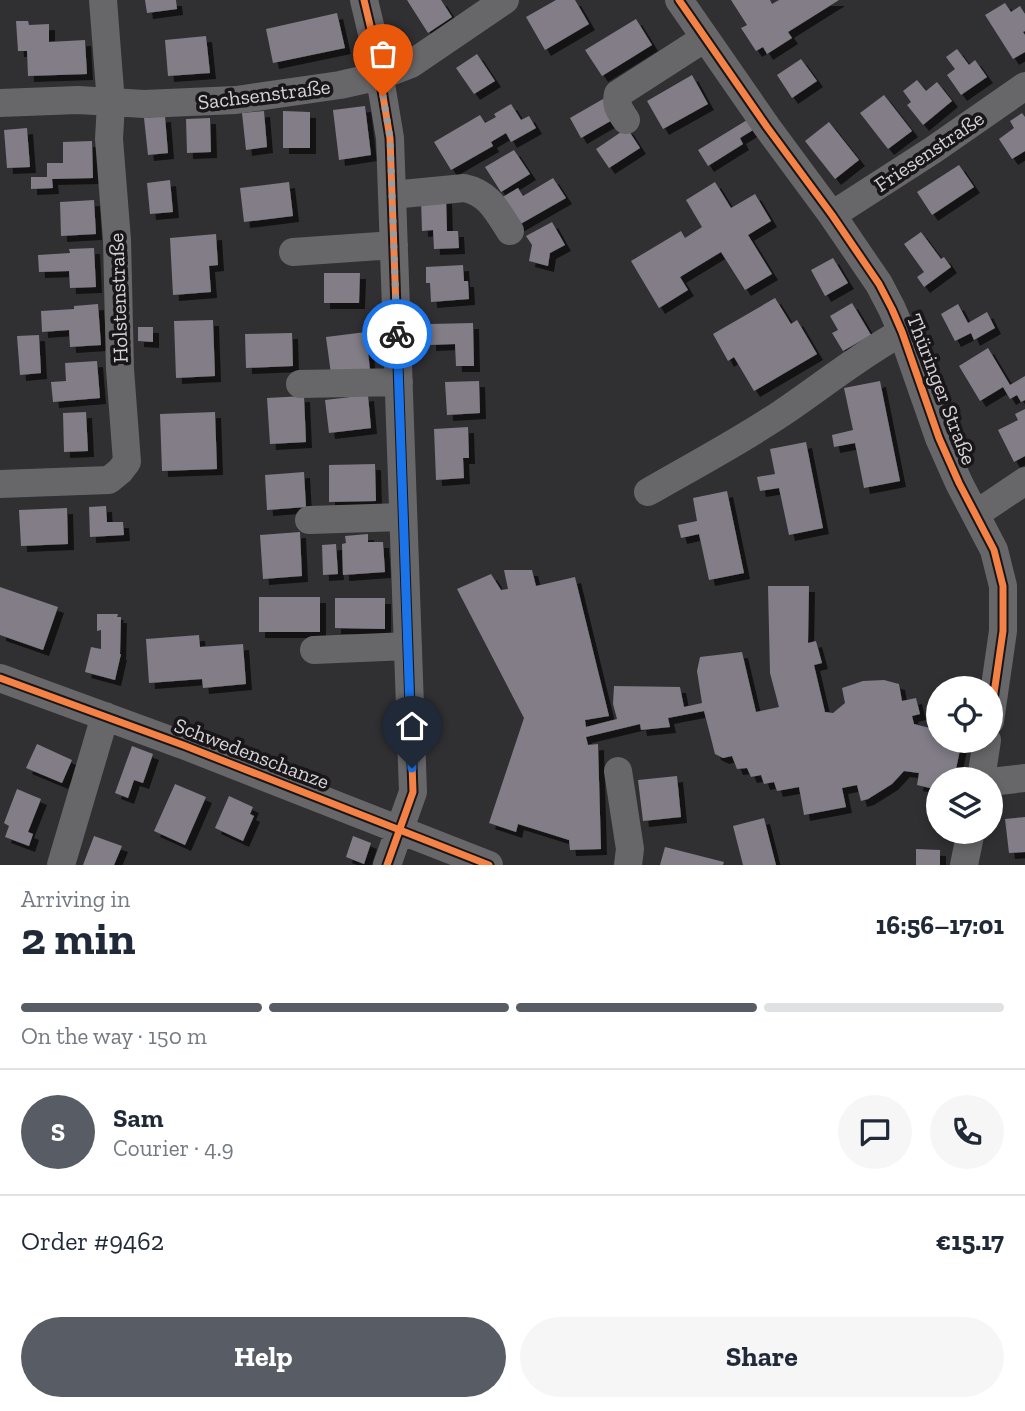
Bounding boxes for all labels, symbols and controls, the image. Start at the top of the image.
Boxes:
pin [353,24,413,96]
icon: bag [364,35,402,73]
street label: Sachsenstraße [196,73,332,115]
street label: Friesenstraße [869,105,989,197]
street label: Holstenstraße [103,232,133,363]
courier [362,299,432,369]
street label: Thüringer Straße [902,310,982,468]
icon: bike [378,315,416,353]
map controls [926,676,1003,844]
button: locate [926,676,1003,753]
pin [382,696,442,768]
icon: home [393,707,431,745]
street label: Schwedenschanze [171,712,333,794]
button: layers [926,767,1003,844]
text: Arriving in [21,885,130,913]
text: 16:56–17:01 [876,909,1004,941]
text: 2 min [21,911,136,966]
text: On the way · 150 m [21,1022,207,1050]
button: chat [838,1095,912,1169]
button: phone [930,1095,1004,1169]
text: Sam [113,1102,163,1134]
text: S [51,1116,65,1148]
text: Courier · 4.9 [113,1134,234,1162]
text: Order #9462 [21,1225,164,1257]
text: €15.17 [936,1225,1004,1257]
button: Help [21,1317,506,1397]
button: Share [520,1317,1004,1397]

